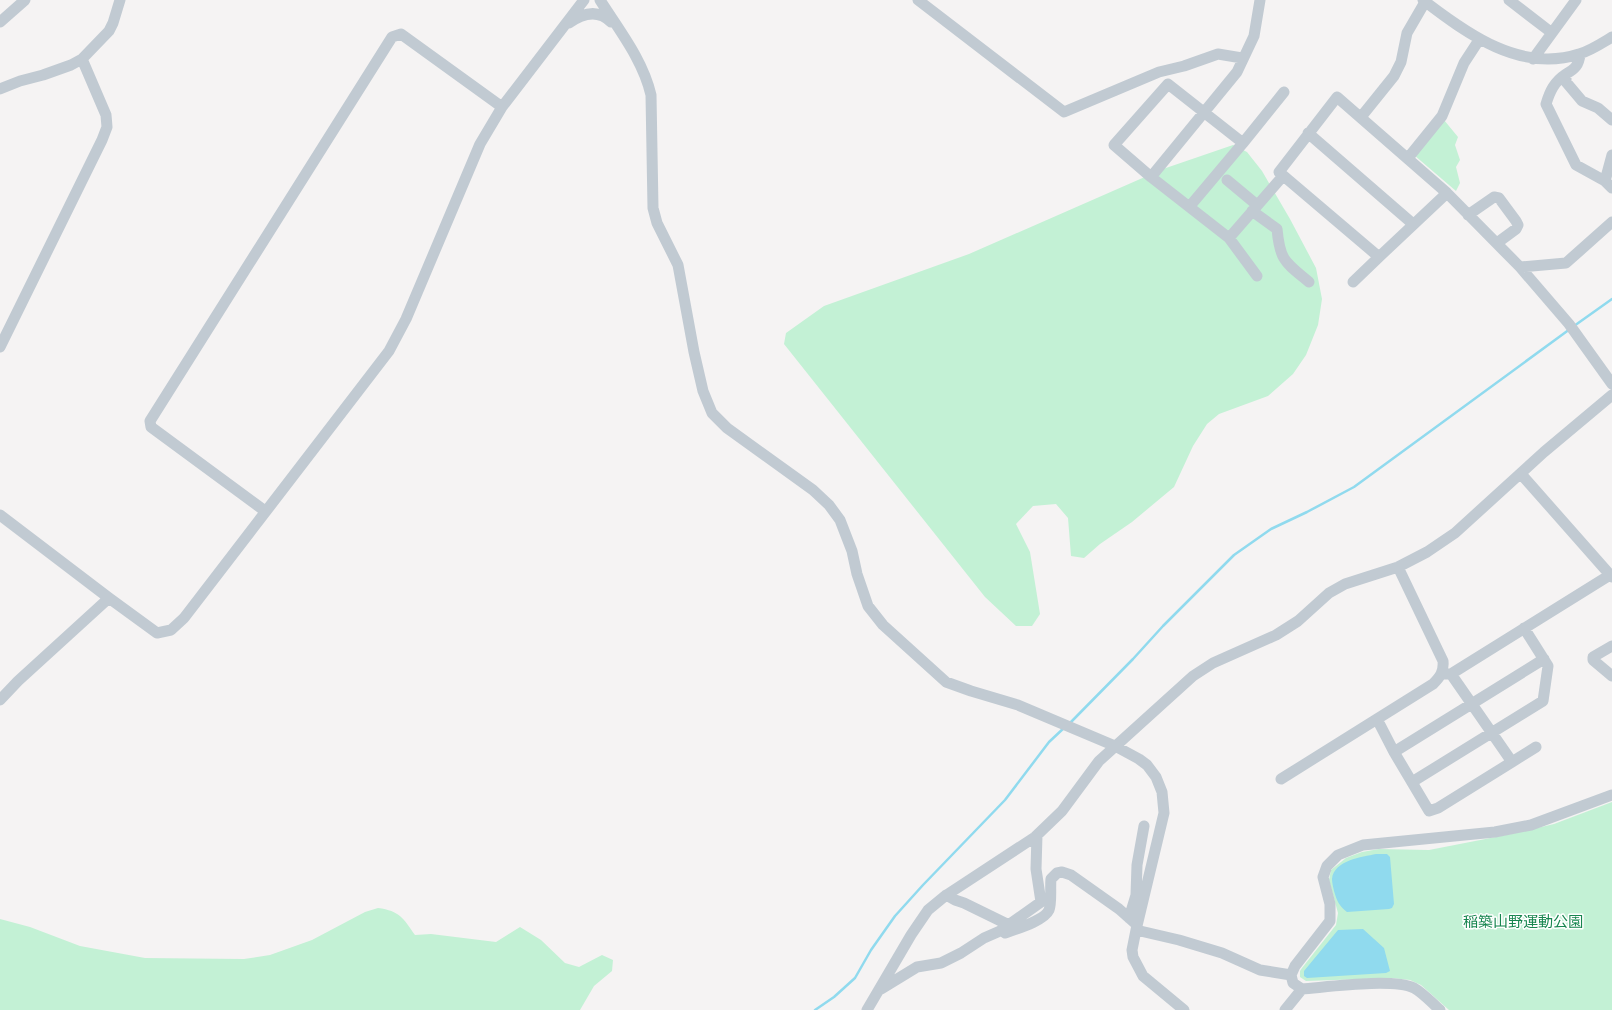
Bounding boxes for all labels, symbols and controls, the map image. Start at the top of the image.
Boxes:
park label: 稲築山野運動公園 [1463,913,1583,931]

